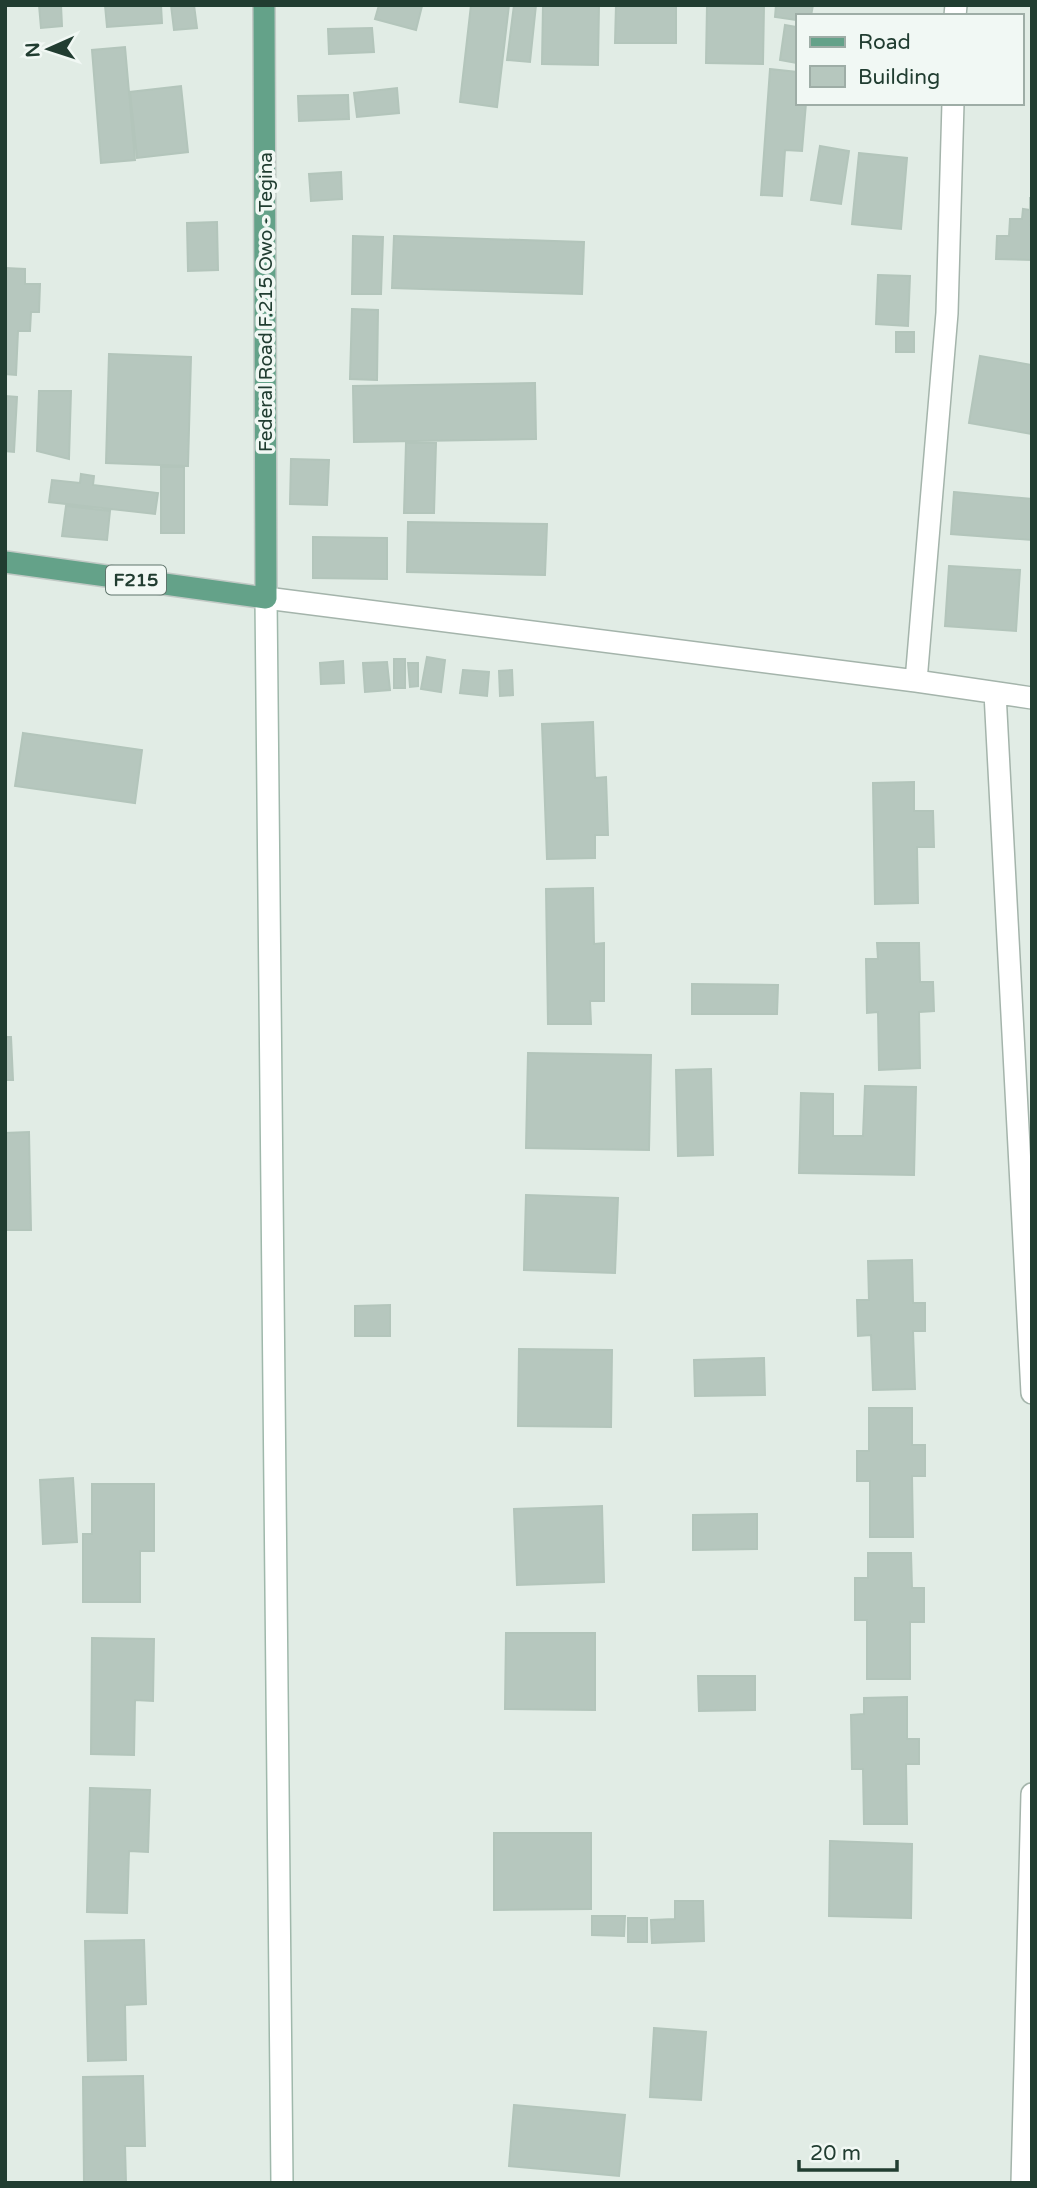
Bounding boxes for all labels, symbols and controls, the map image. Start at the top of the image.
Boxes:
north arrow [14,14,84,84]
legend [796,14,1023,105]
text: Road [858,30,911,55]
text: N [22,42,44,58]
text: Building [858,65,940,90]
street label: Federal Road F.215 Owo - Tegina [255,152,277,452]
road number: F215 [106,566,166,594]
scale bar [799,2128,897,2172]
text: 20 m [810,2141,861,2166]

